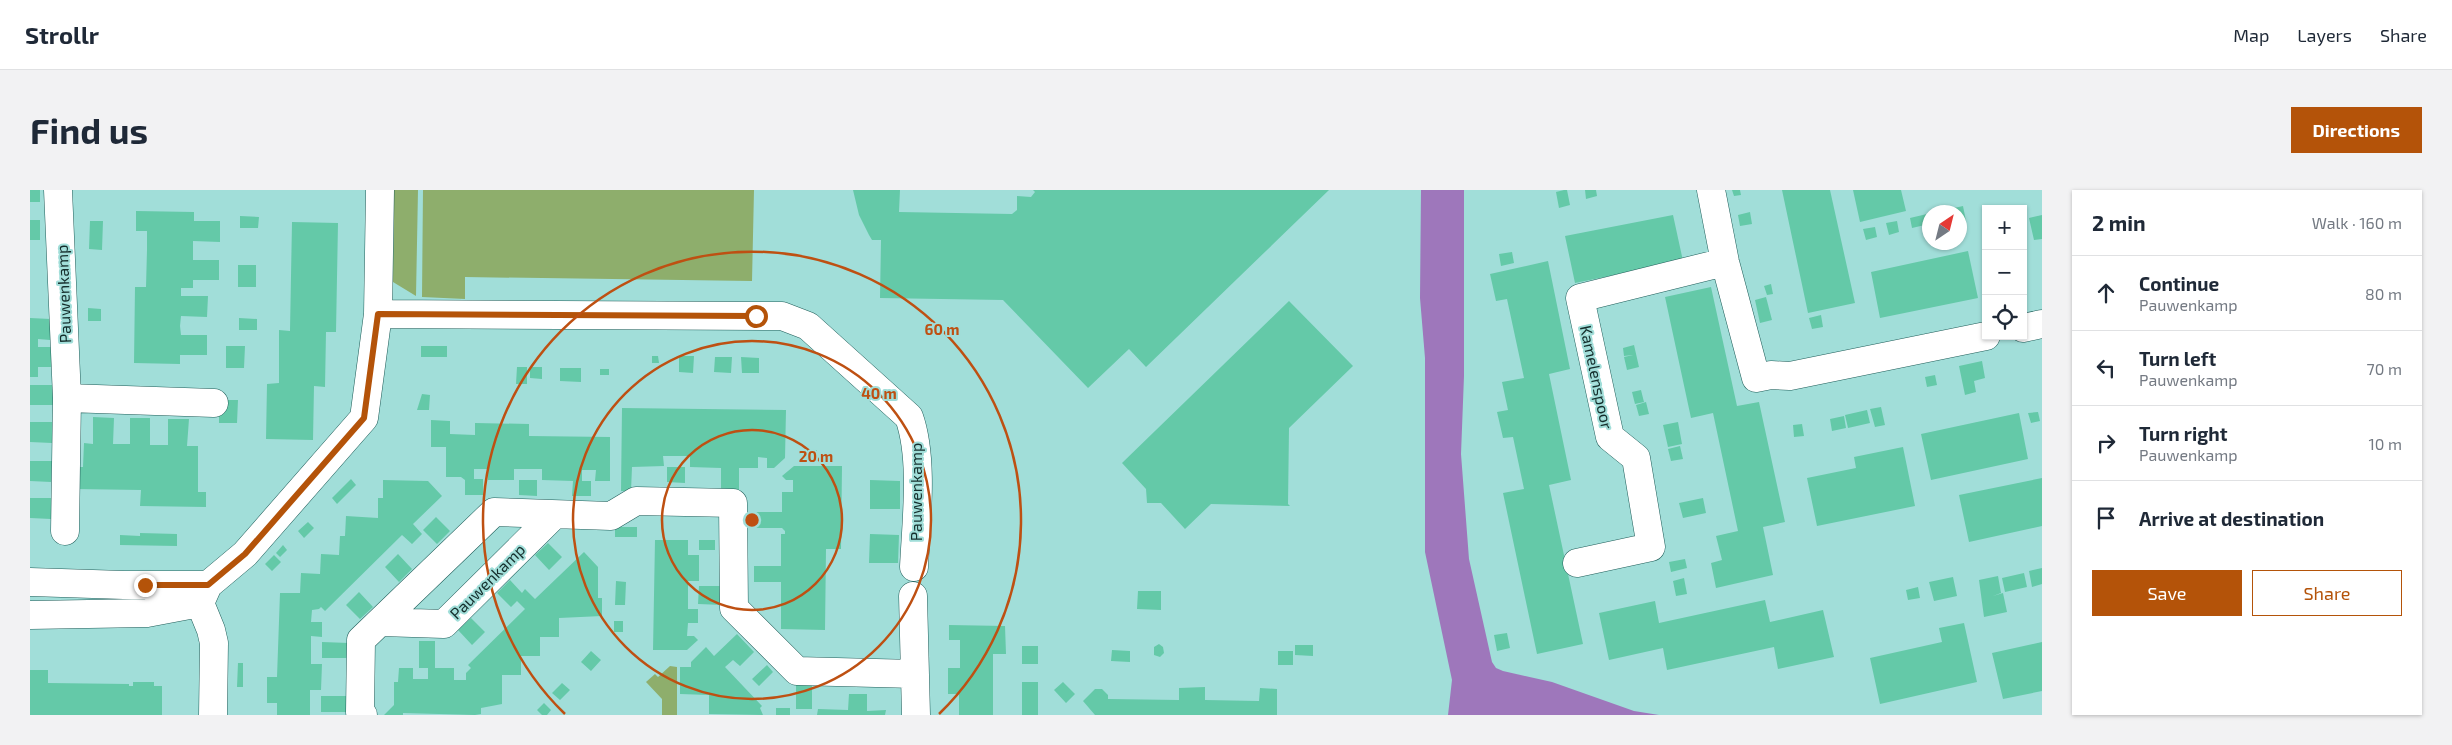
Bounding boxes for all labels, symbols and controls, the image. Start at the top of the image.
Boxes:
text: Strollr [25,20,99,49]
text: Map [2233,24,2269,46]
text: Layers [2297,24,2352,46]
text: Share [2380,24,2427,46]
button: Directions [2291,107,2422,153]
text: Find us [30,109,148,151]
north arrow [1922,205,1967,250]
map controls [1982,205,2027,340]
button: + [1982,205,2027,250]
text: 2 min [2092,210,2146,235]
text: Walk · 160 m [2312,213,2402,232]
street label: Pauwenkamp [52,244,74,344]
button: − [1982,250,2027,295]
text: Continue [2139,272,2219,295]
icon: ahead [2092,279,2120,307]
text: 80 m [2365,284,2402,303]
button: locate [1982,295,2027,340]
text: Pauwenkamp [2139,295,2238,314]
route start [745,305,768,328]
text: 60 m [925,320,959,338]
street label: Kamelenspoor [1577,323,1617,431]
text: Turn left [2139,347,2216,370]
icon: left [2092,354,2120,382]
text: 70 m [2367,359,2402,378]
text: Pauwenkamp [2139,370,2238,389]
text: 40 m [861,384,897,402]
text: Turn right [2139,422,2227,445]
icon: right [2092,429,2120,457]
text: 10 m [2368,434,2402,453]
street label: Pauwenkamp [906,443,925,541]
text: Pauwenkamp [2139,445,2238,464]
text: 20 m [799,447,833,465]
icon: arrive [2092,504,2120,532]
text: Arrive at destination [2139,507,2324,530]
centre of rings [743,511,761,529]
street label: Pauwenkamp [445,539,529,623]
button: Save [2092,570,2242,616]
button: Share [2252,570,2402,616]
route end [134,574,157,597]

